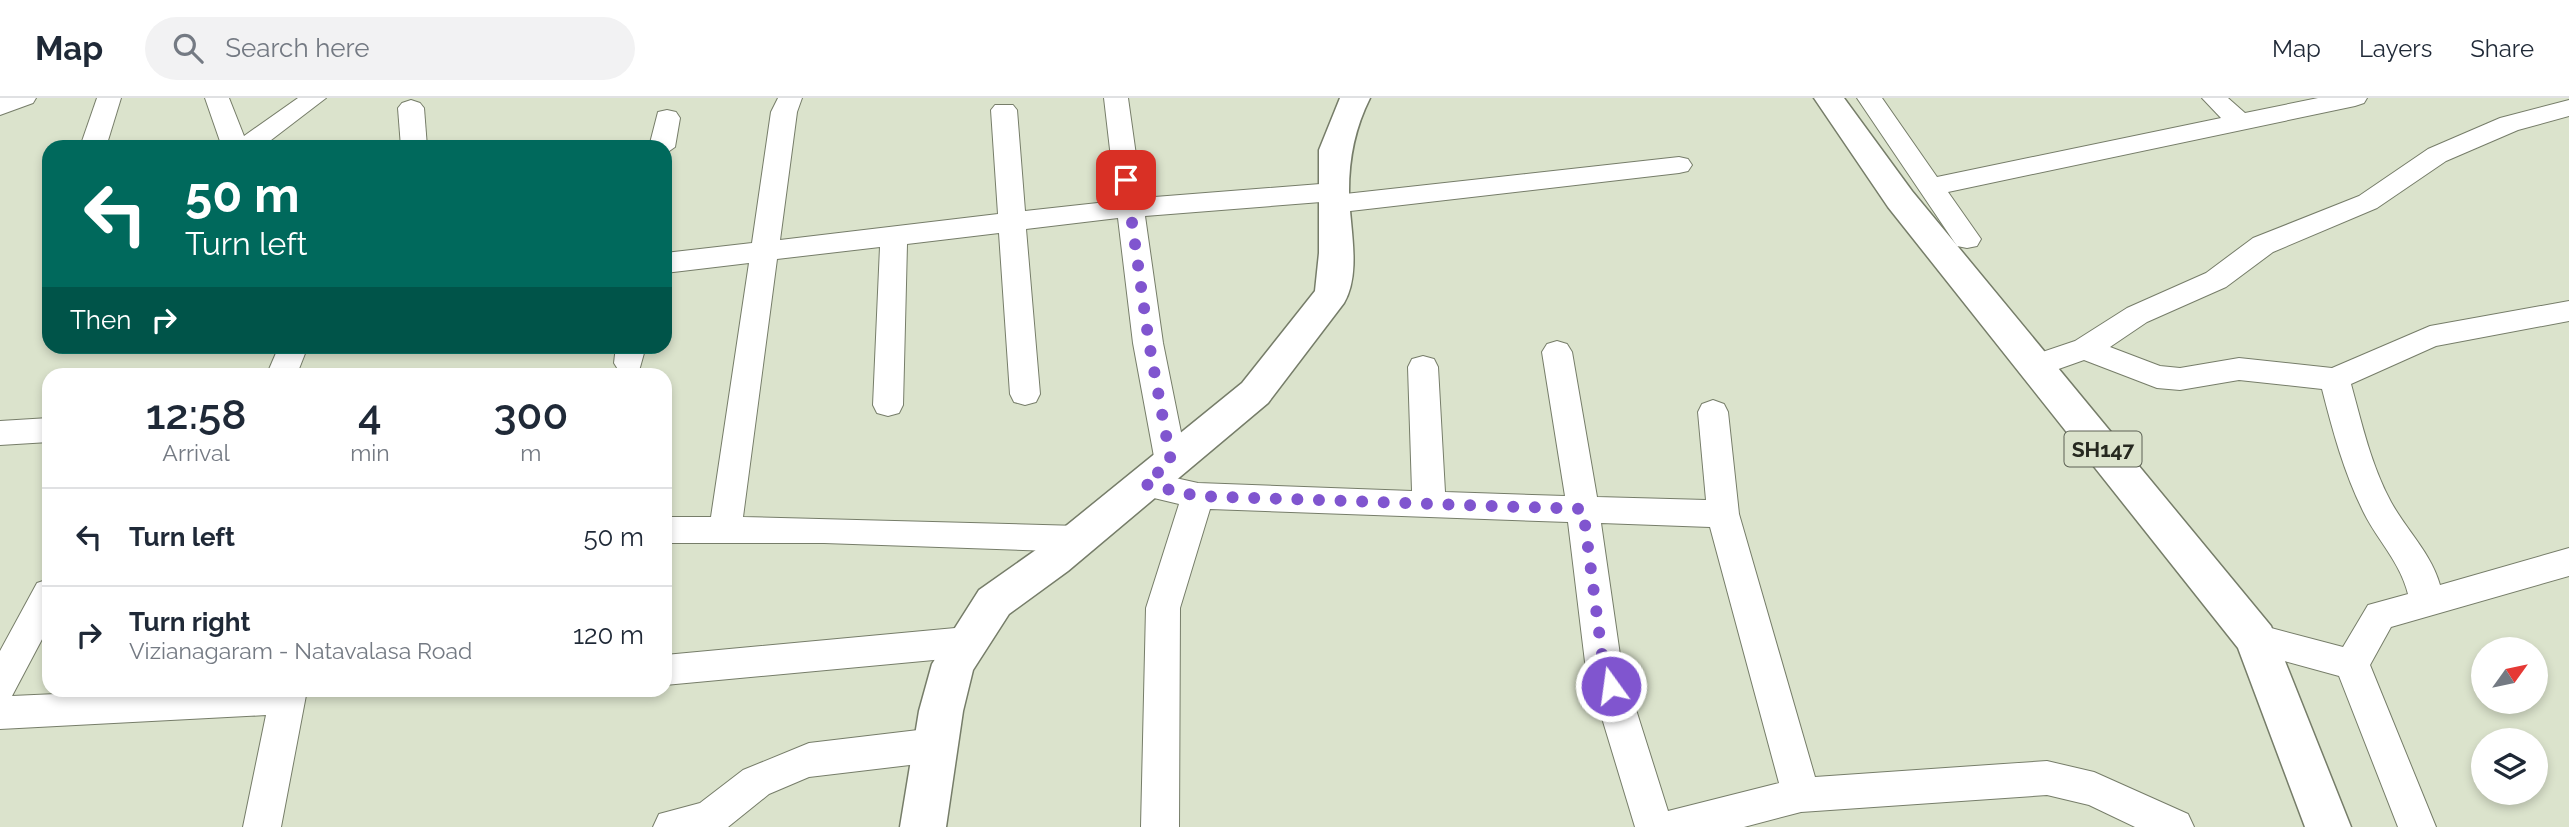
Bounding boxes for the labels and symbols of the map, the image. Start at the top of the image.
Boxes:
pin [1096,150,1156,210]
road number: SH147 [2064,432,2142,466]
north arrow [2471,637,2548,714]
position arrow [1574,649,1648,723]

